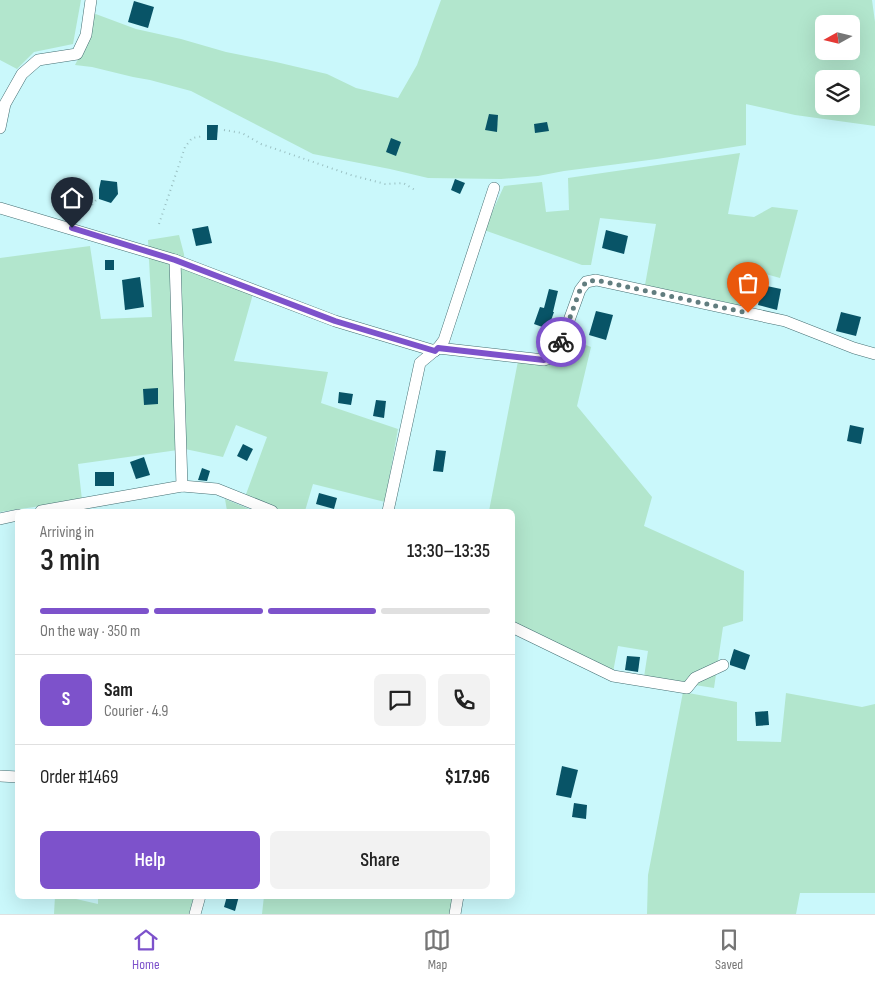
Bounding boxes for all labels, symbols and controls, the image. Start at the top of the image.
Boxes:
north arrow [815,15,860,60]
map controls [815,15,860,115]
button: layers [815,70,860,115]
pin [51,177,93,228]
icon: home [58,184,86,212]
pin [727,262,769,313]
icon: bag [734,269,762,297]
courier [536,317,586,367]
icon: bike [547,328,575,356]
text: Arriving in [40,523,94,542]
text: 13:30–13:35 [407,540,490,563]
text: 3 min [40,541,100,580]
text: On the way · 350 m [40,622,140,641]
button: chat [374,674,426,726]
button: phone [438,674,490,726]
text: Sam [104,679,133,702]
text: S [62,688,70,711]
text: Courier · 4.9 [104,702,168,721]
text: Order #1469 [40,766,118,789]
text: $17.96 [444,766,490,789]
button: Help [40,831,260,889]
button: Share [270,831,490,889]
tab: Home [132,926,160,973]
tab: Map [423,926,451,973]
tab: Saved [715,926,743,973]

